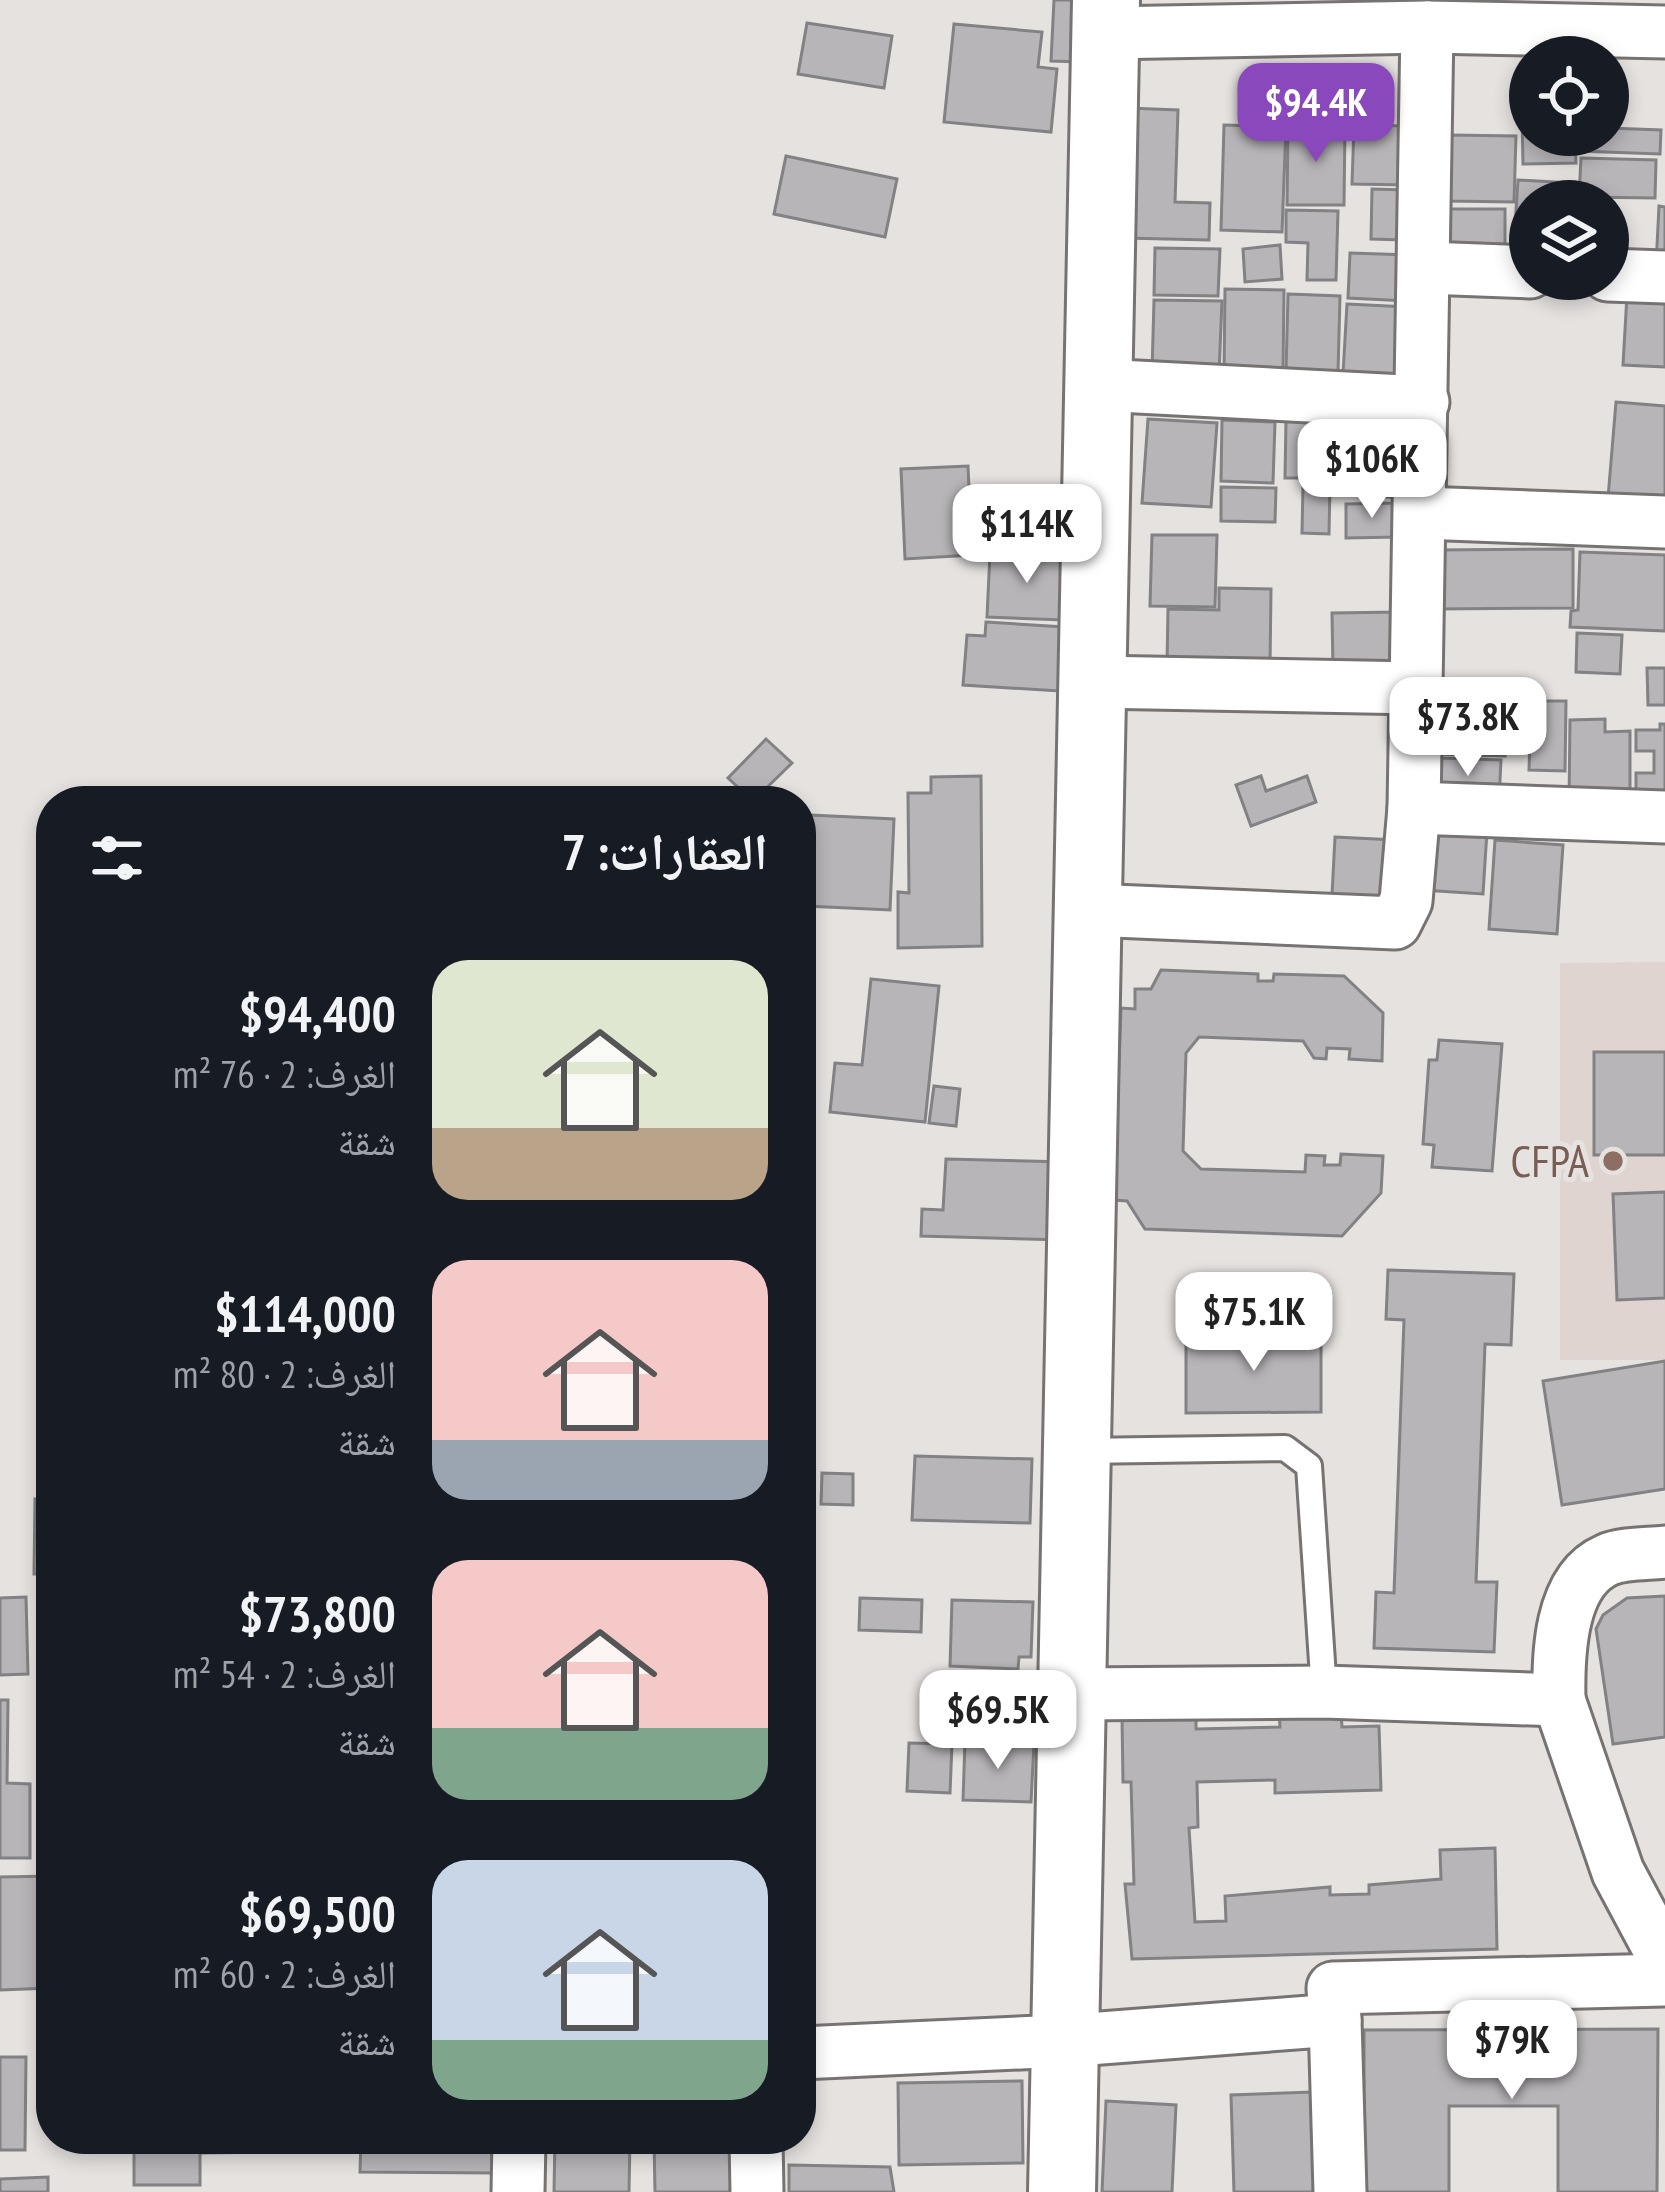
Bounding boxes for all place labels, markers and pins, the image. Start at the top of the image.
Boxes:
pin: $94.4K [1218,63,1414,165]
pin: $106K [1288,419,1456,521]
pin: $114K [943,484,1111,586]
pin: $73.8K [1370,677,1566,779]
place label: CFPA [1511,1131,1590,1189]
marker: CFPA [1600,1148,1626,1174]
pin: $75.1K [1156,1272,1352,1374]
pin: $69.5K [900,1670,1096,1772]
pin: $79K [1441,2000,1583,2102]

